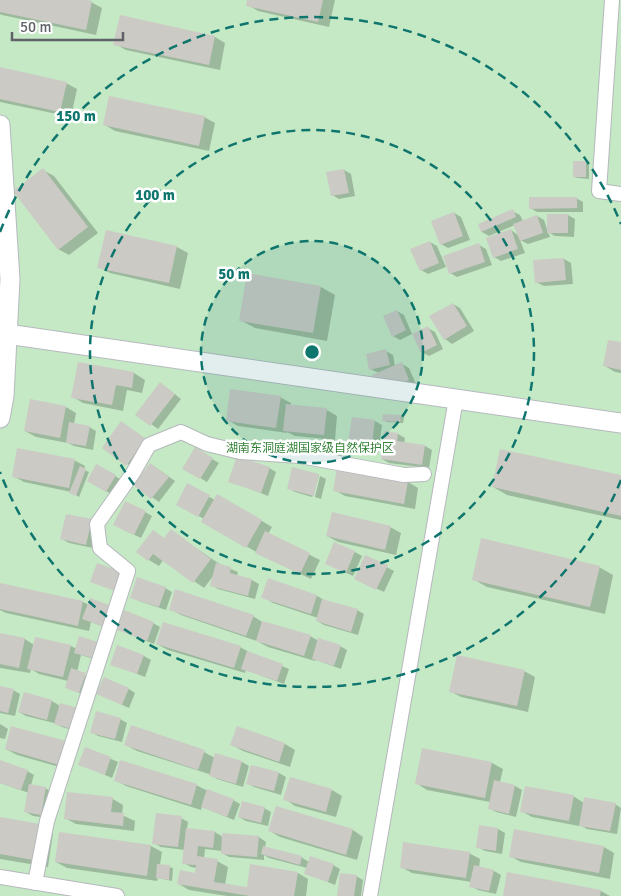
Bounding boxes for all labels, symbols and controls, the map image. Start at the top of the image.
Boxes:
scale bar [12,10,124,42]
text: 50 m [20,18,51,36]
text: 150 m [56,107,96,125]
text: 100 m [135,186,175,204]
text: 50 m [218,265,250,283]
centre of rings [303,343,321,361]
park label: 湖南东洞庭湖国家级自然保护区 [226,441,394,456]

